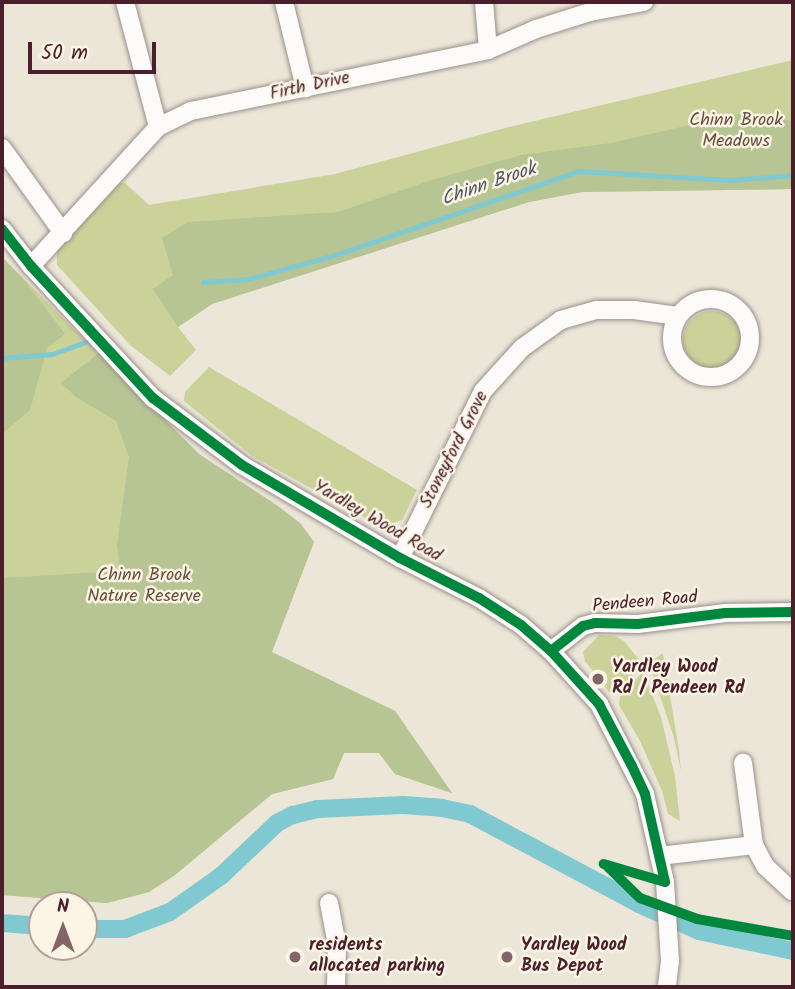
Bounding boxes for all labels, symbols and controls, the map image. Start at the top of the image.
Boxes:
scale bar [32,28,159,72]
text: 50 m [41,37,88,70]
street label: Firth Drive [268,68,352,106]
park label: Chinn Brook Meadows [689,111,783,154]
water label: Chinn Brook [439,158,539,212]
street label: Stoneyford Grove [416,388,494,512]
street label: Yardley Wood Road [309,477,445,567]
park label: Chinn Brook Nature Reserve [87,566,201,608]
street label: Pendeen Road [591,588,699,618]
place label: Yardley Wood Rd / Pendeen Rd [612,658,745,700]
marker: Yardley Wood Rd / Pendeen Rd [590,671,606,687]
north arrow [28,891,98,961]
text: N [57,892,69,922]
place label: residents allocated parking [309,936,445,978]
place label: Yardley Wood Bus Depot [521,936,627,978]
marker: residents allocated parking [287,949,303,965]
marker: Yardley Wood Bus Depot [499,949,515,965]

